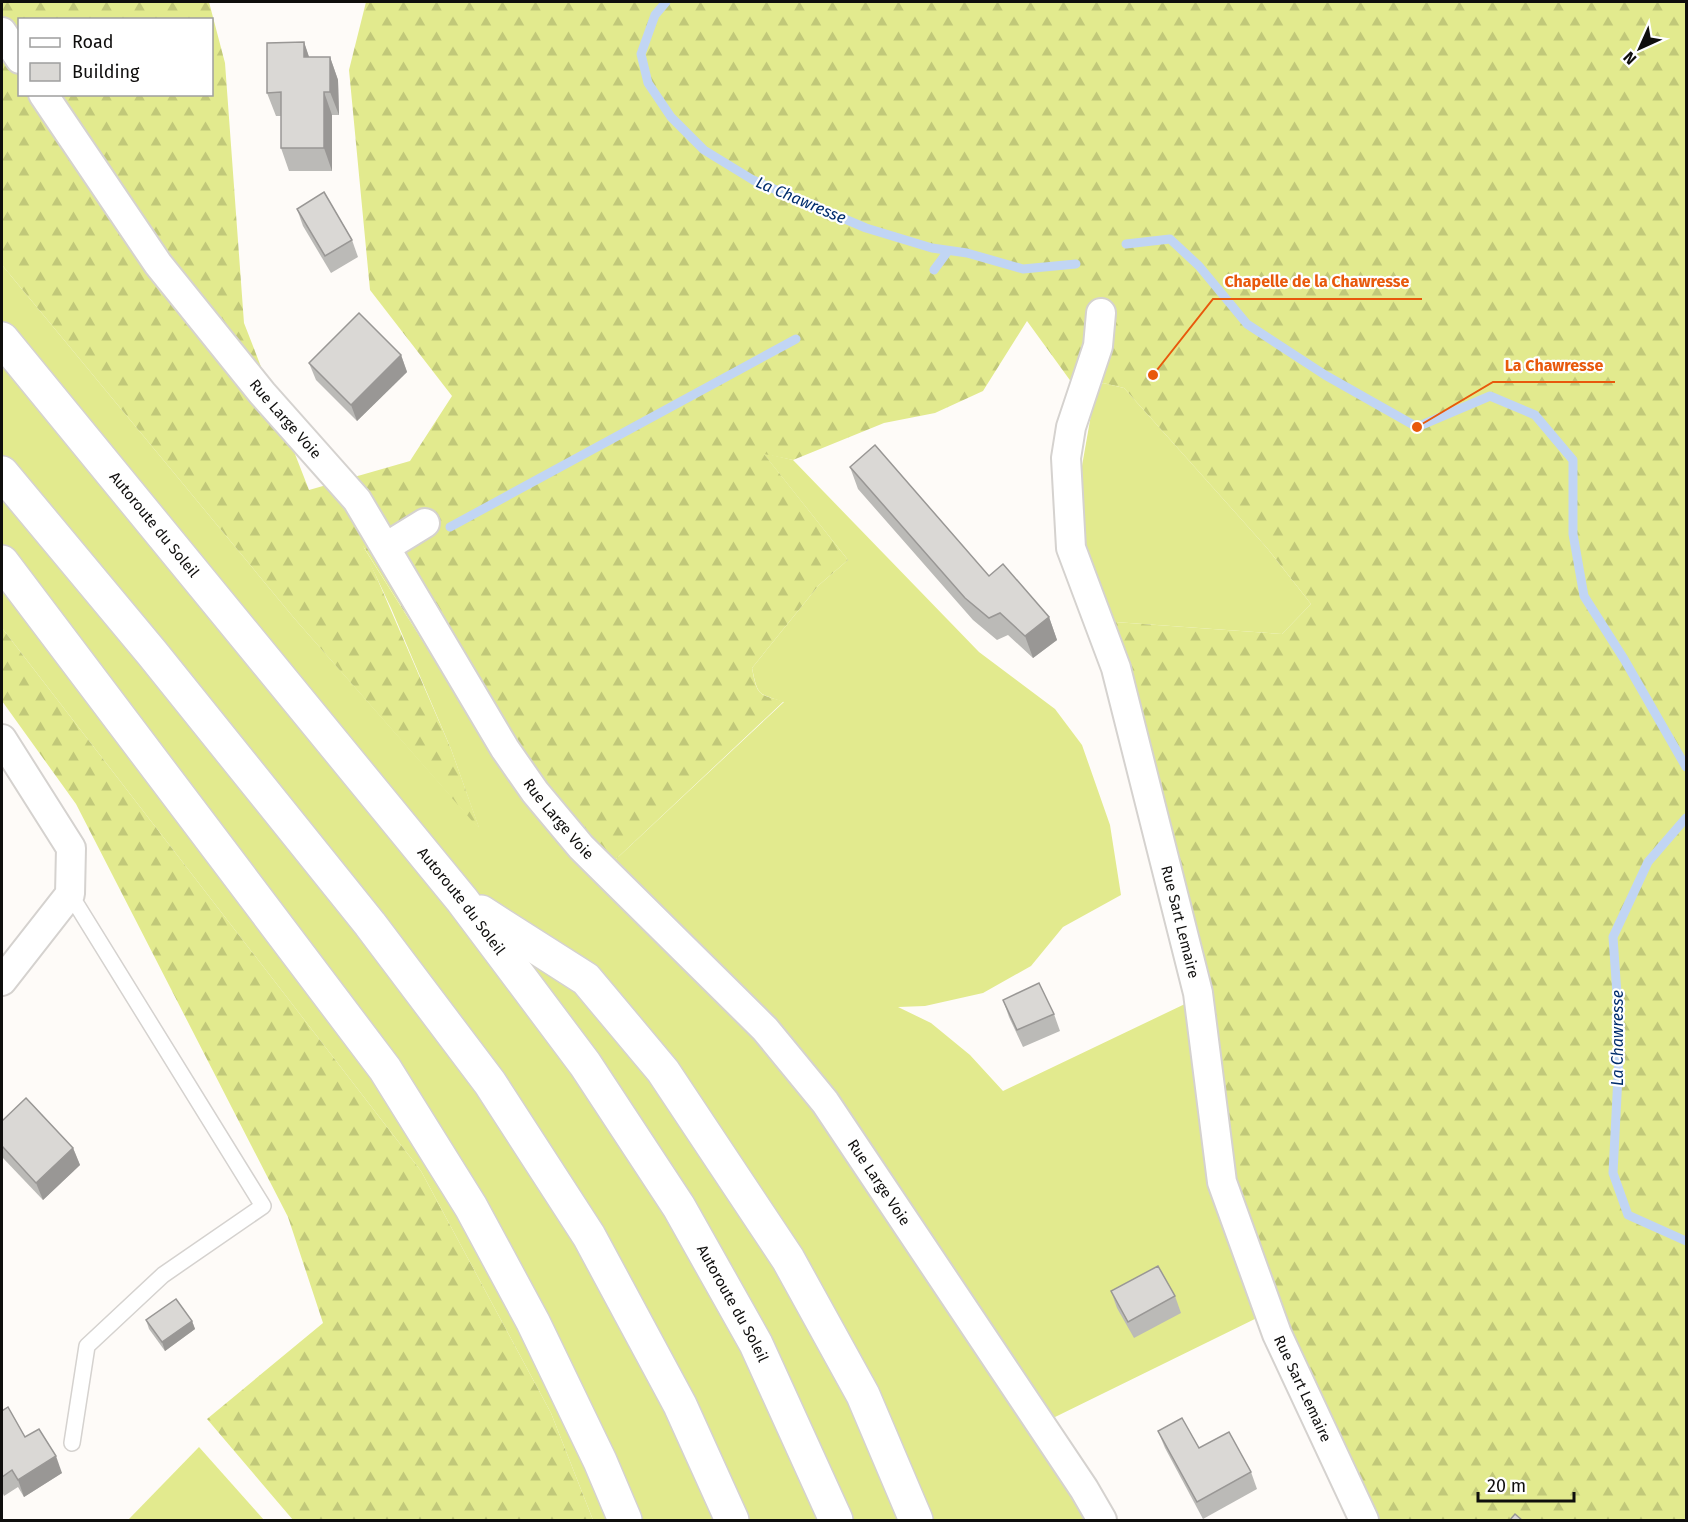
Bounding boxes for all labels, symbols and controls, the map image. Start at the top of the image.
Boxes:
legend [18,18,213,96]
north arrow [1610,18,1670,78]
text: Road [72,31,114,53]
text: N [1619,48,1640,69]
text: Building [72,61,140,83]
water label: La Chawresse [753,173,849,227]
callout: Chapelle de la Chawresse [1213,265,1422,299]
text: Chapelle de la Chawresse [1225,272,1410,291]
callout: La Chawresse [1493,348,1615,382]
text: La Chawresse [1505,356,1603,375]
street label: Rue Large Voie [246,376,325,463]
street label: Autoroute du Soleil [106,468,203,582]
street label: Rue Large Voie [520,775,597,863]
street label: Autoroute du Soleil [414,844,509,959]
street label: Rue Sart Lemaire [1157,864,1203,980]
water label: La Chawresse [1608,990,1627,1086]
street label: Rue Large Voie [844,1136,914,1229]
street label: Autoroute du Soleil [693,1242,772,1365]
street label: Rue Sart Lemaire [1270,1333,1335,1445]
scale bar [1478,1465,1574,1503]
text: 20 m [1487,1475,1526,1497]

